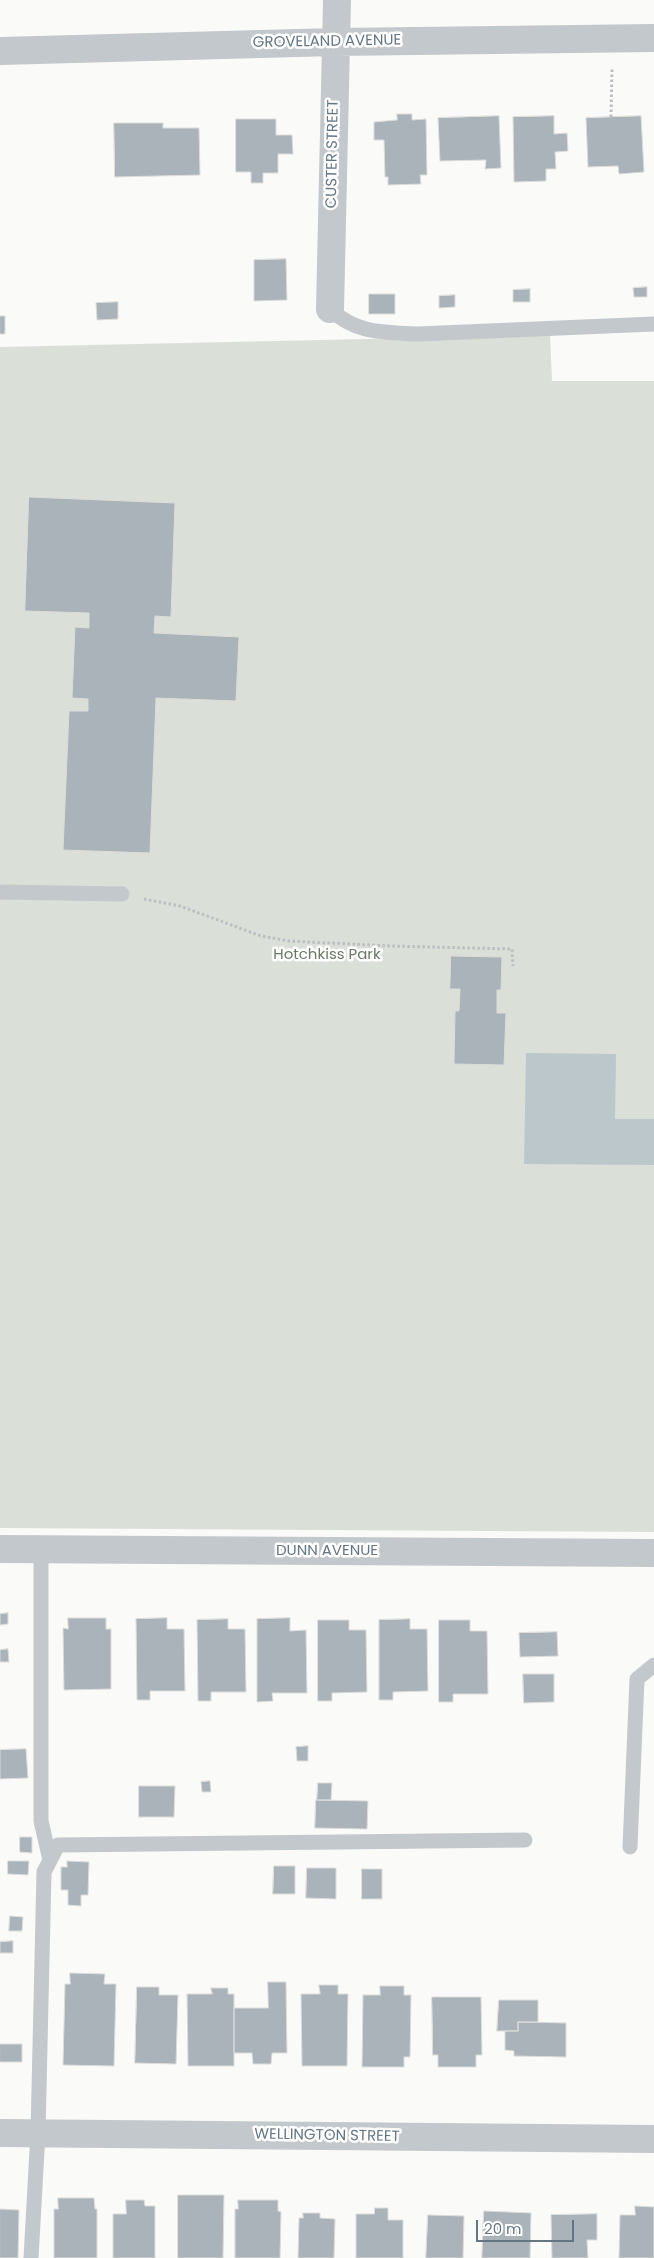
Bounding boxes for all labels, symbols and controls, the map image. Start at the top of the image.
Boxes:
street label: GROVELAND AVENUE [253,32,401,52]
street label: CUSTER STREET [323,99,343,209]
park label: Hotchkiss Park [273,946,381,964]
street label: DUNN AVENUE [276,1542,378,1560]
street label: WELLINGTON STREET [254,2126,400,2146]
scale bar [479,2210,576,2242]
text: 20 m [484,2218,522,2239]

